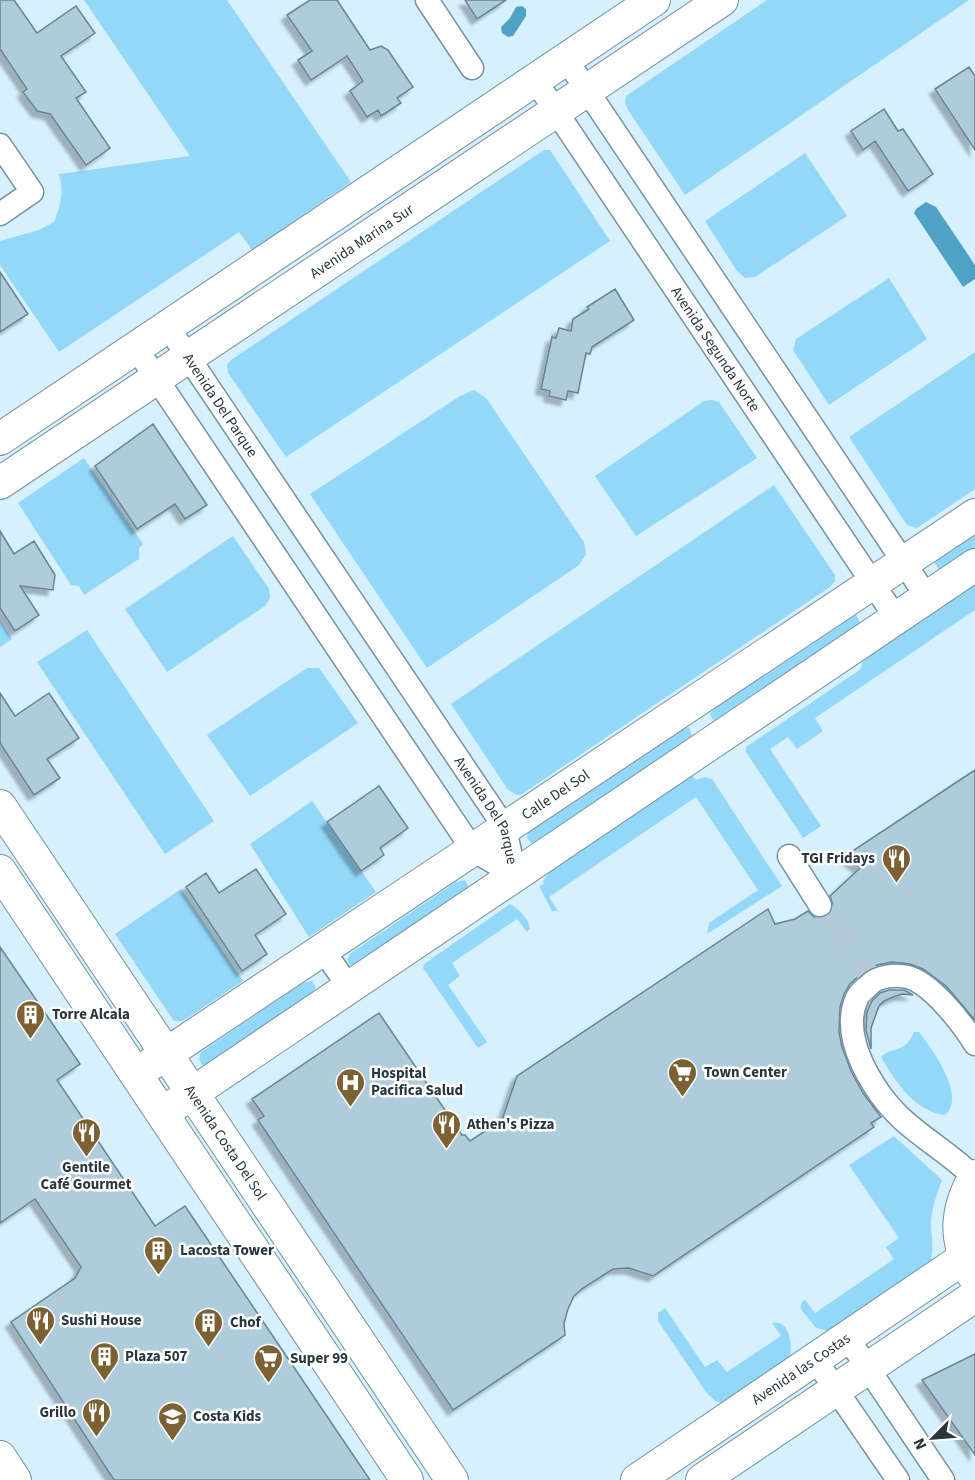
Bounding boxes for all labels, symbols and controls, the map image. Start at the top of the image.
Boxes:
street label: Avenida Marina Sur [305,198,418,283]
street label: Avenida Segunda Norte [666,282,765,416]
street label: Avenida Del Parque [178,349,263,461]
street label: Avenida Del Parque [449,752,523,866]
street label: Calle Del Sol [517,764,594,825]
restaurant icon: TGI Fridays [880,842,912,884]
place label: TGI Fridays [801,848,875,869]
building icon: Torre Alcala [15,998,47,1040]
place label: Torre Alcala [52,1004,130,1025]
supermarket icon: Town Center [667,1056,699,1098]
place label: Town Center [704,1062,787,1083]
place label: Hospital Pacifica Salud [371,1063,463,1101]
hospital icon: Hospital Pacifica Salud [334,1066,366,1108]
street label: Avenida Costa Del Sol [179,1081,272,1204]
restaurant icon: Athen's Pizza [430,1108,462,1150]
place label: Athen's Pizza [466,1114,555,1135]
restaurant icon: Gentile Café Gourmet [70,1116,102,1158]
place label: Gentile Café Gourmet [41,1157,132,1195]
building icon: Lacosta Tower [143,1234,175,1276]
place label: Lacosta Tower [180,1240,274,1261]
restaurant icon: Sushi House [24,1304,56,1346]
building icon: Chof [193,1306,225,1348]
place label: Sushi House [61,1310,142,1331]
place label: Chof [230,1312,262,1333]
street label: Avenida las Costas [747,1328,854,1410]
building icon: Plaza 507 [88,1340,120,1382]
supermarket icon: Super 99 [253,1342,285,1384]
place label: Plaza 507 [125,1346,188,1367]
place label: Super 99 [290,1348,348,1369]
restaurant icon: Grillo [81,1396,113,1438]
school or university icon: Costa Kids [156,1400,188,1442]
place label: Grillo [39,1402,76,1423]
place label: Costa Kids [193,1406,262,1427]
north arrow [903,1408,963,1468]
text: N [908,1434,933,1453]

